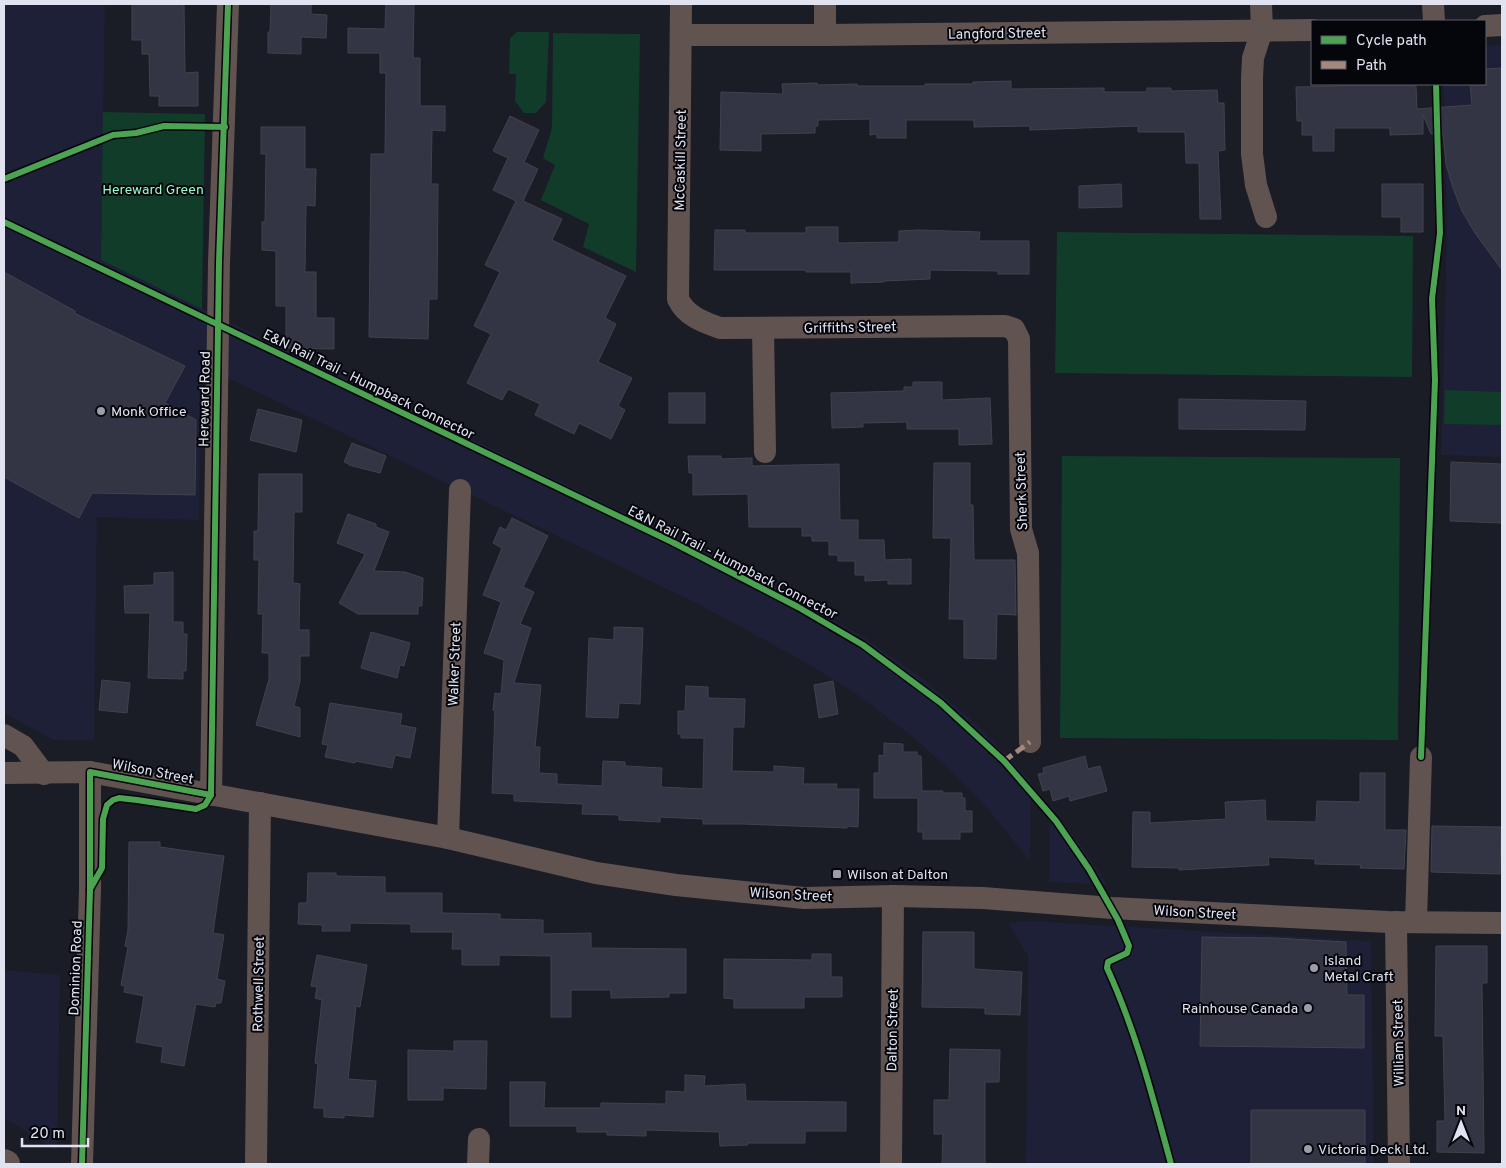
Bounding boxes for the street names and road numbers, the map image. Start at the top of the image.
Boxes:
street label: Langford Street [948,25,1046,44]
street label: McCaskill Street [672,109,691,211]
street label: Griffiths Street [803,319,897,338]
street label: E&N Rail Trail - Humpback Connector [260,327,477,444]
street label: Hereward Road [196,351,215,447]
street label: Sherk Street [1013,451,1032,531]
street label: E&N Rail Trail - Humpback Connector [624,503,841,624]
street label: Walker Street [446,622,465,707]
street label: Wilson Street [110,756,195,789]
street label: Wilson Street [749,885,833,906]
street label: Wilson Street [1153,903,1237,924]
street label: Dominion Road [66,920,87,1016]
street label: Rothwell Street [250,936,269,1032]
street label: Dalton Street [884,988,903,1072]
street label: William Street [1390,999,1409,1087]

